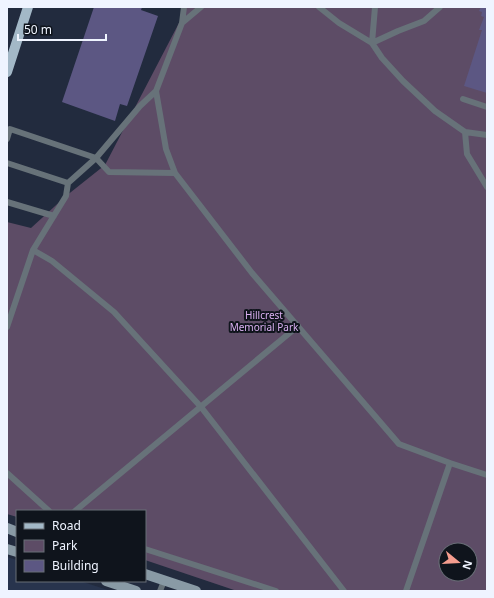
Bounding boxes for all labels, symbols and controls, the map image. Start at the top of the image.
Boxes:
scale bar [18,16,106,42]
text: 50 m [24,21,52,38]
park label: Hillcrest Memorial Park [230,308,299,334]
legend [16,510,146,582]
text: Road [52,517,81,534]
text: Park [52,537,78,554]
north arrow [438,542,478,582]
text: Building [52,557,99,574]
text: N [459,559,477,572]

